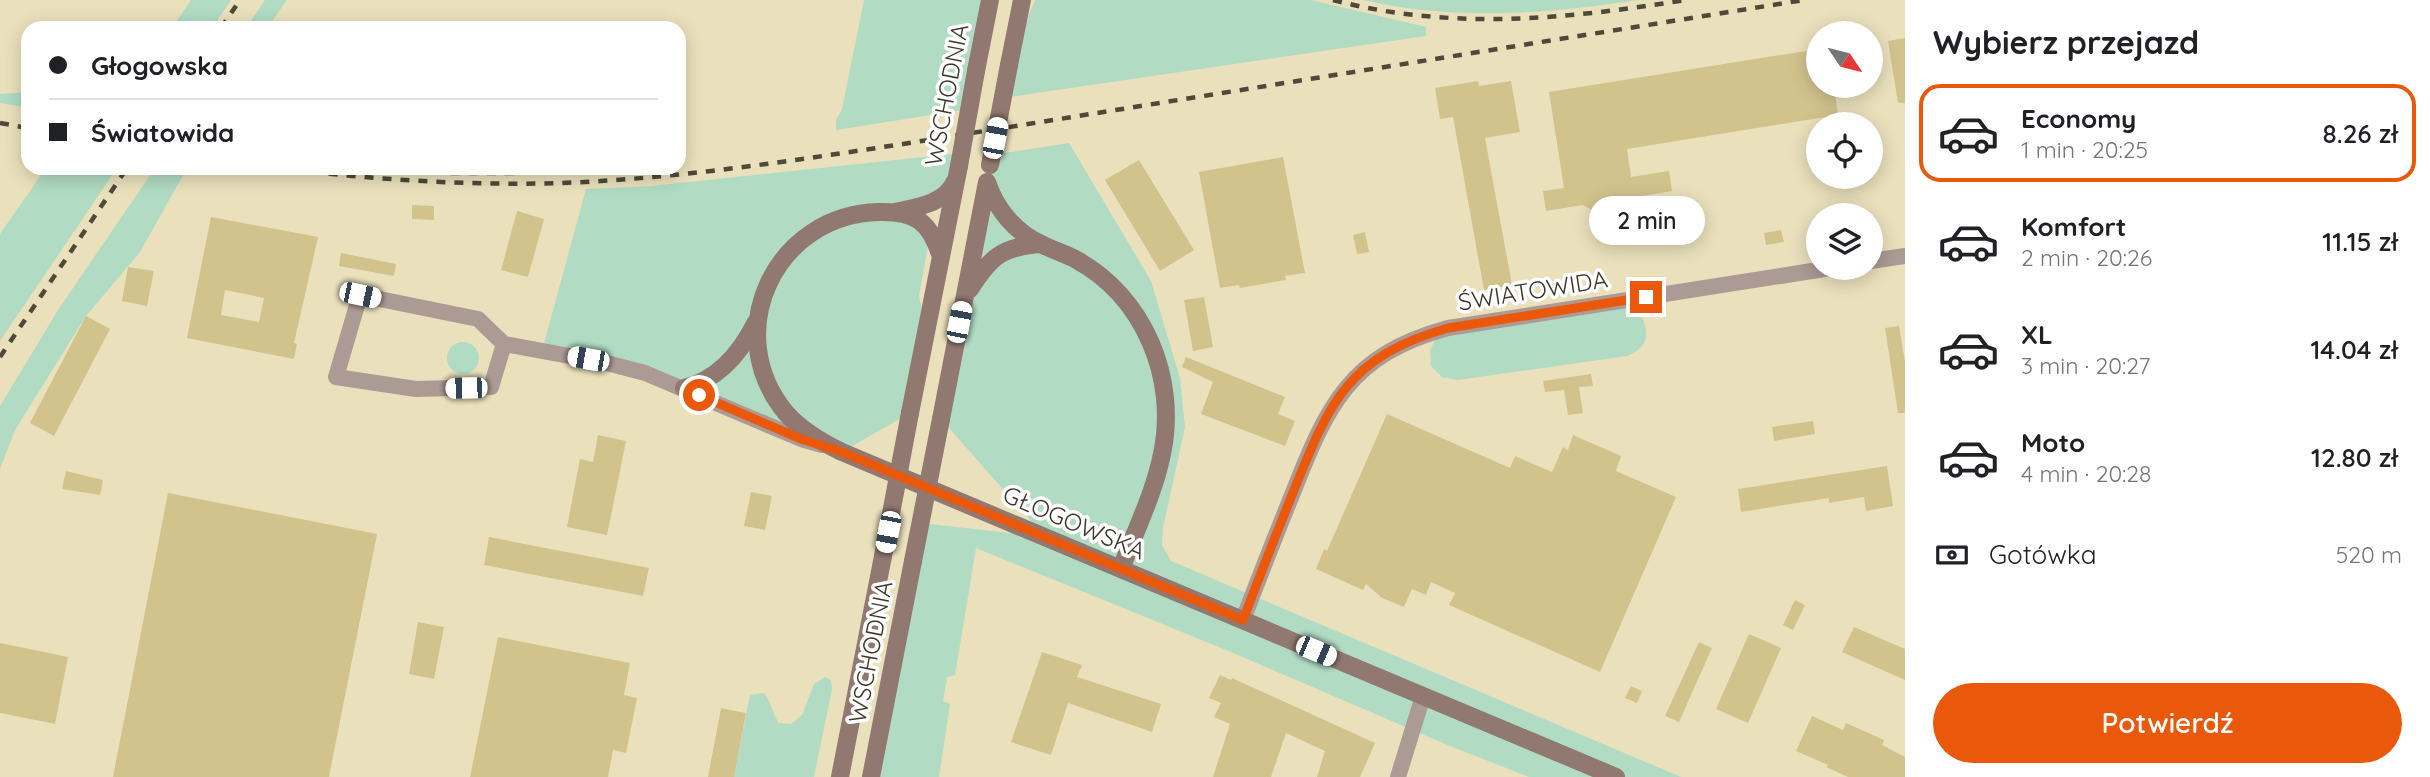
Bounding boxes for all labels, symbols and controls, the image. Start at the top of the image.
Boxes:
street label: WSCHODNIA [918,21,974,168]
north arrow [1806,21,1883,98]
map controls [1806,21,1883,280]
text: Wybierz przejazd [1933,22,2199,62]
text: Głogowska [91,49,228,82]
icon: car [1937,102,2000,165]
text: Economy [2021,102,2136,135]
button: locate [1806,112,1883,189]
car [981,115,1010,161]
text: Światowida [91,116,234,149]
text: 8.26 zł [2323,117,2398,150]
text: 1 min · 20:25 [2021,135,2148,164]
callout: 2 min [1588,196,1704,244]
button: layers [1806,203,1883,280]
text: 2 min [1617,206,1677,235]
icon: car [1937,210,2000,273]
text: Komfort [2021,210,2126,243]
text: 11.15 zł [2322,225,2398,258]
text: 2 min · 20:26 [2021,243,2152,272]
street label: ŚWIATOWIDA [1456,263,1610,317]
car [338,280,383,310]
route end [1630,281,1662,313]
car [945,299,974,345]
icon: car [1937,318,2000,381]
text: XL [2021,318,2053,351]
text: 14.04 zł [2311,333,2398,366]
car [566,345,611,373]
text: 3 min · 20:27 [2021,351,2150,380]
car [445,377,488,399]
route start [683,379,715,411]
icon: car [1937,426,2000,489]
text: Moto [2021,426,2085,459]
text: 12.80 zł [2311,441,2398,474]
text: 4 min · 20:28 [2021,459,2152,488]
street label: GŁOGOWSKA [999,479,1150,566]
car [874,509,903,555]
icon: cash [1933,536,1971,574]
text: Gotówka [1989,538,2096,571]
text: 520 m [2336,540,2402,569]
street label: WSCHODNIA [842,578,898,725]
car [1293,633,1340,669]
button: Potwierdź [1933,683,2402,763]

